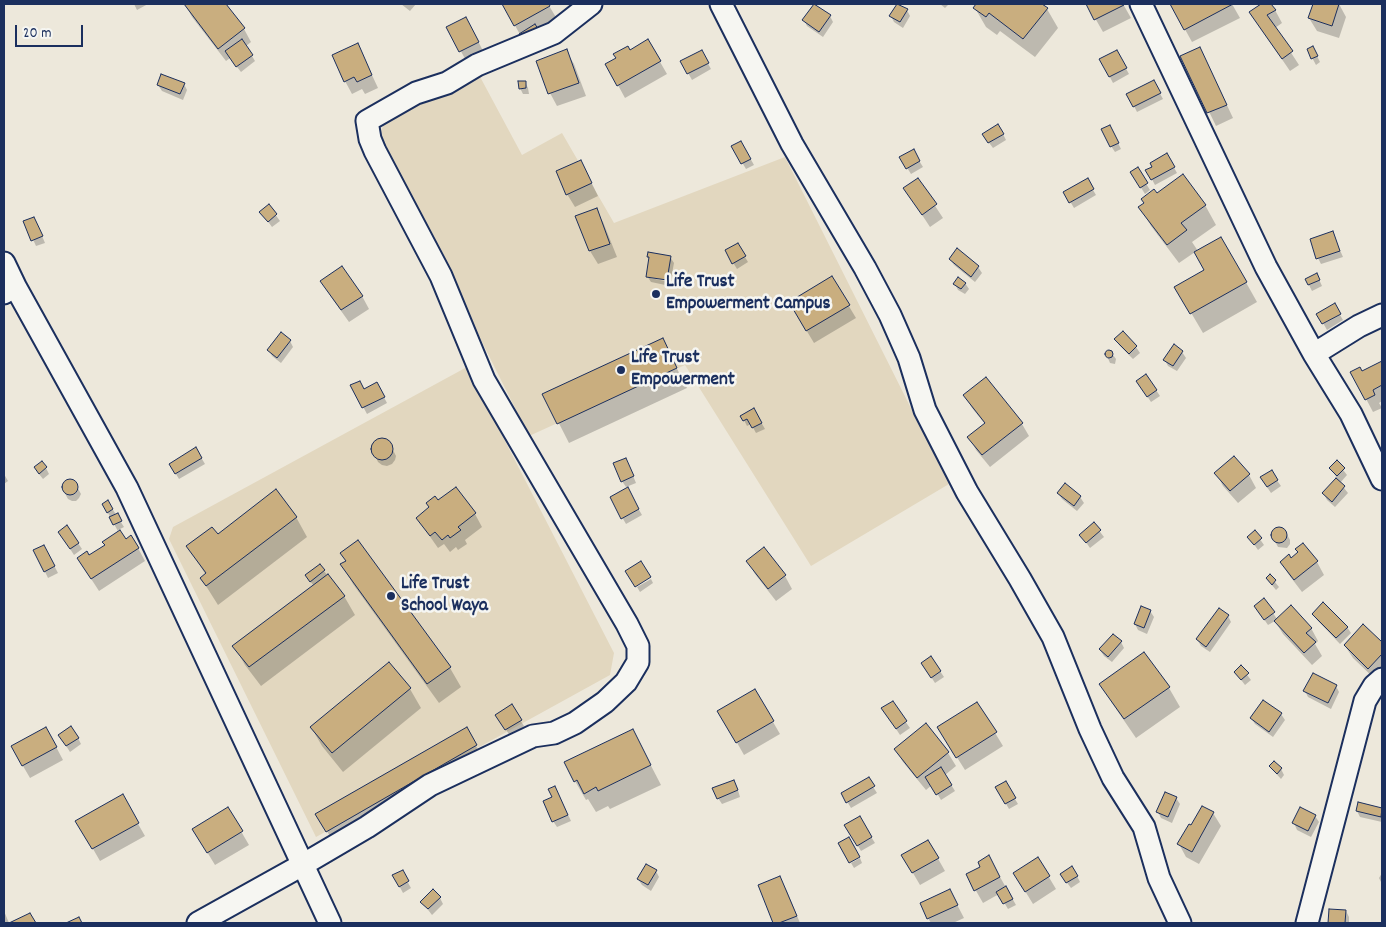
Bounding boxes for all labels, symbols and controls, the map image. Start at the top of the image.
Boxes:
scale bar [18,15,85,47]
text: 20 m [23,23,51,45]
place label: Life Trust Empowerment Campus [666,272,830,316]
marker: Life Trust Empowerment Campus [650,288,662,300]
place label: Life Trust Empowerment [631,348,735,392]
marker: Life Trust Empowerment [615,364,627,376]
place label: Life Trust School Waya [401,574,488,618]
marker: Life Trust School Waya [385,590,397,602]

